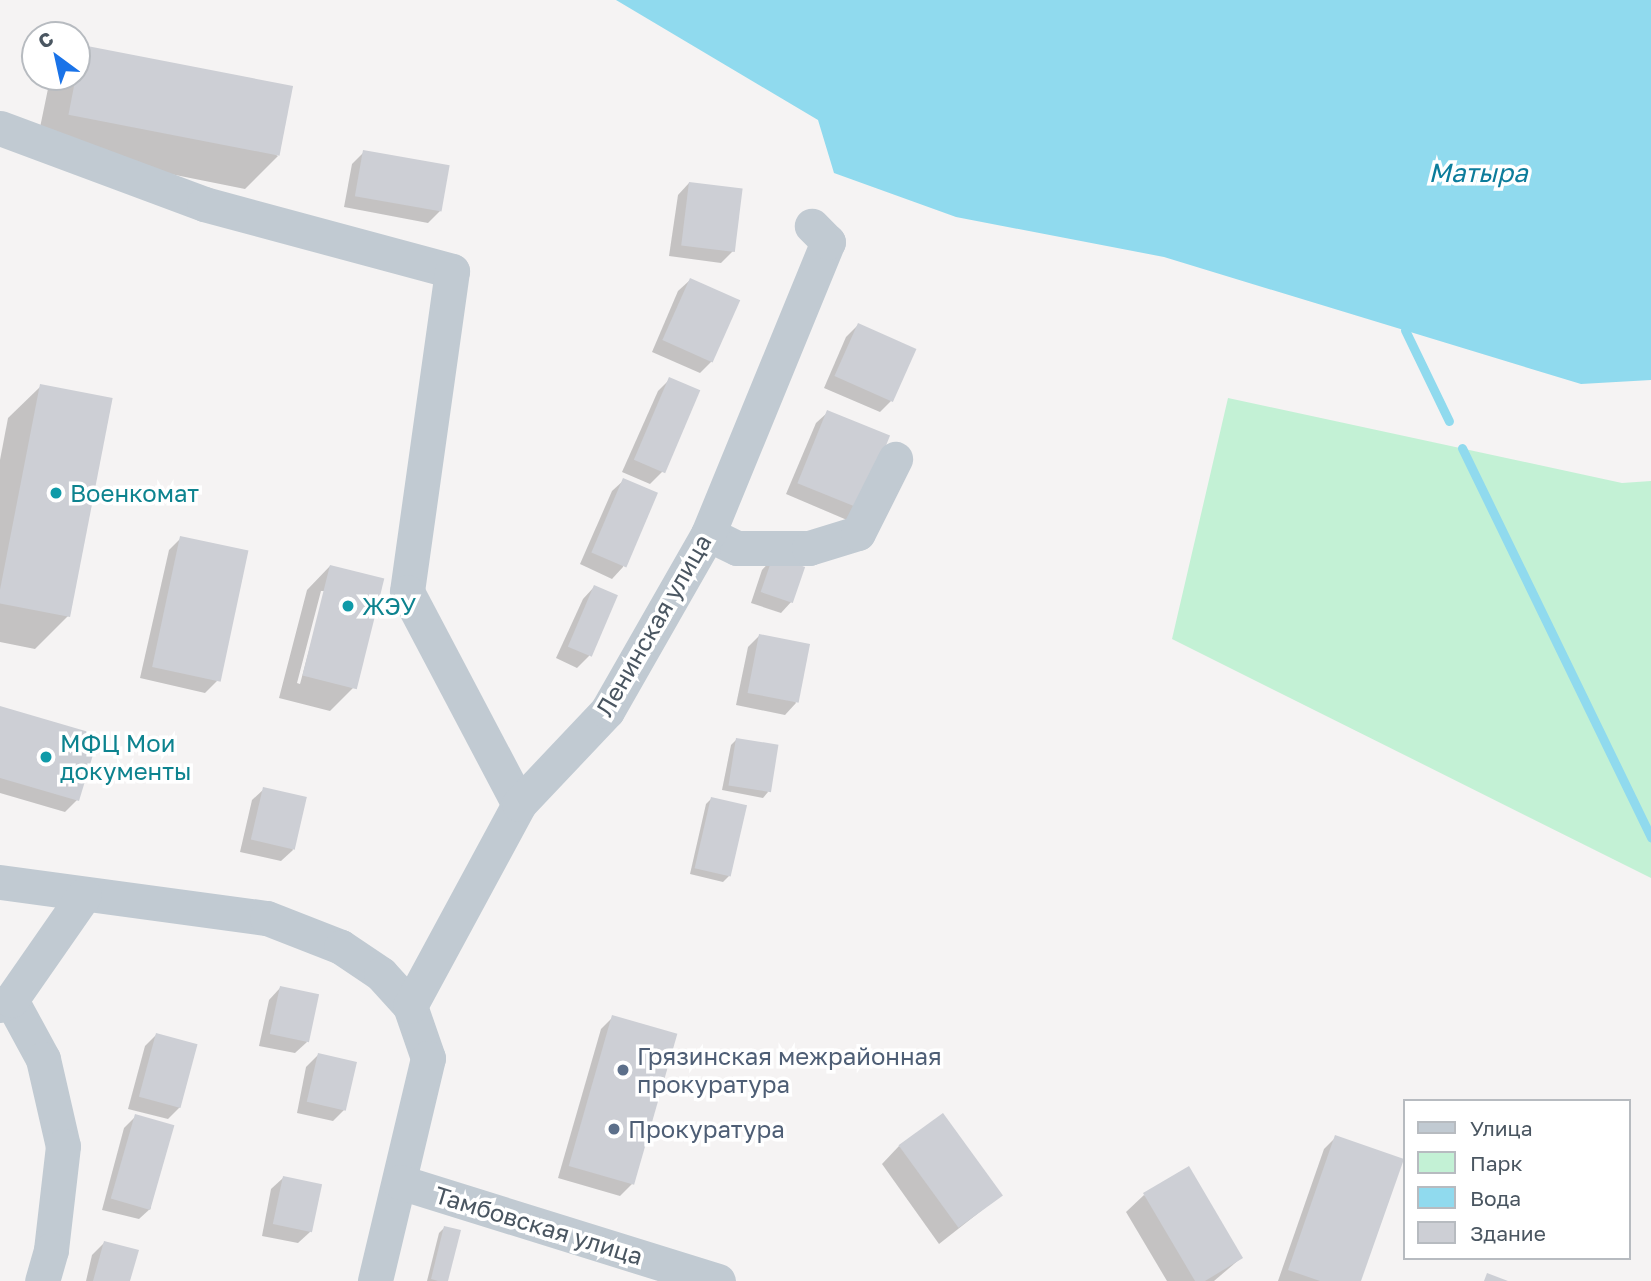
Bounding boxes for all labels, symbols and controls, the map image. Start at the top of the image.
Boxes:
north arrow [21,21,91,91]
text: С [33,26,57,53]
water label: Матыра [1428,157,1528,189]
place label: Военкомат [70,479,199,507]
marker: Военкомат [48,485,64,501]
street label: Ленинская улица [589,529,717,721]
place label: ЖЭУ [362,592,416,620]
marker: ЖЭУ [340,598,356,614]
place label: МФЦ Мои документы [60,729,192,785]
marker: МФЦ Мои документы [38,749,54,765]
place label: Грязинская межрайонная прокуратура [637,1042,942,1098]
marker: Грязинская межрайонная прокуратура [615,1062,631,1078]
legend [1402,1099,1630,1260]
place label: Прокуратура [628,1115,785,1143]
text: Улица [1470,1115,1533,1141]
marker: Прокуратура [606,1121,622,1137]
text: Парк [1470,1150,1523,1176]
street label: Тамбовская улица [432,1180,646,1270]
text: Вода [1470,1185,1521,1211]
text: Здание [1470,1220,1546,1246]

